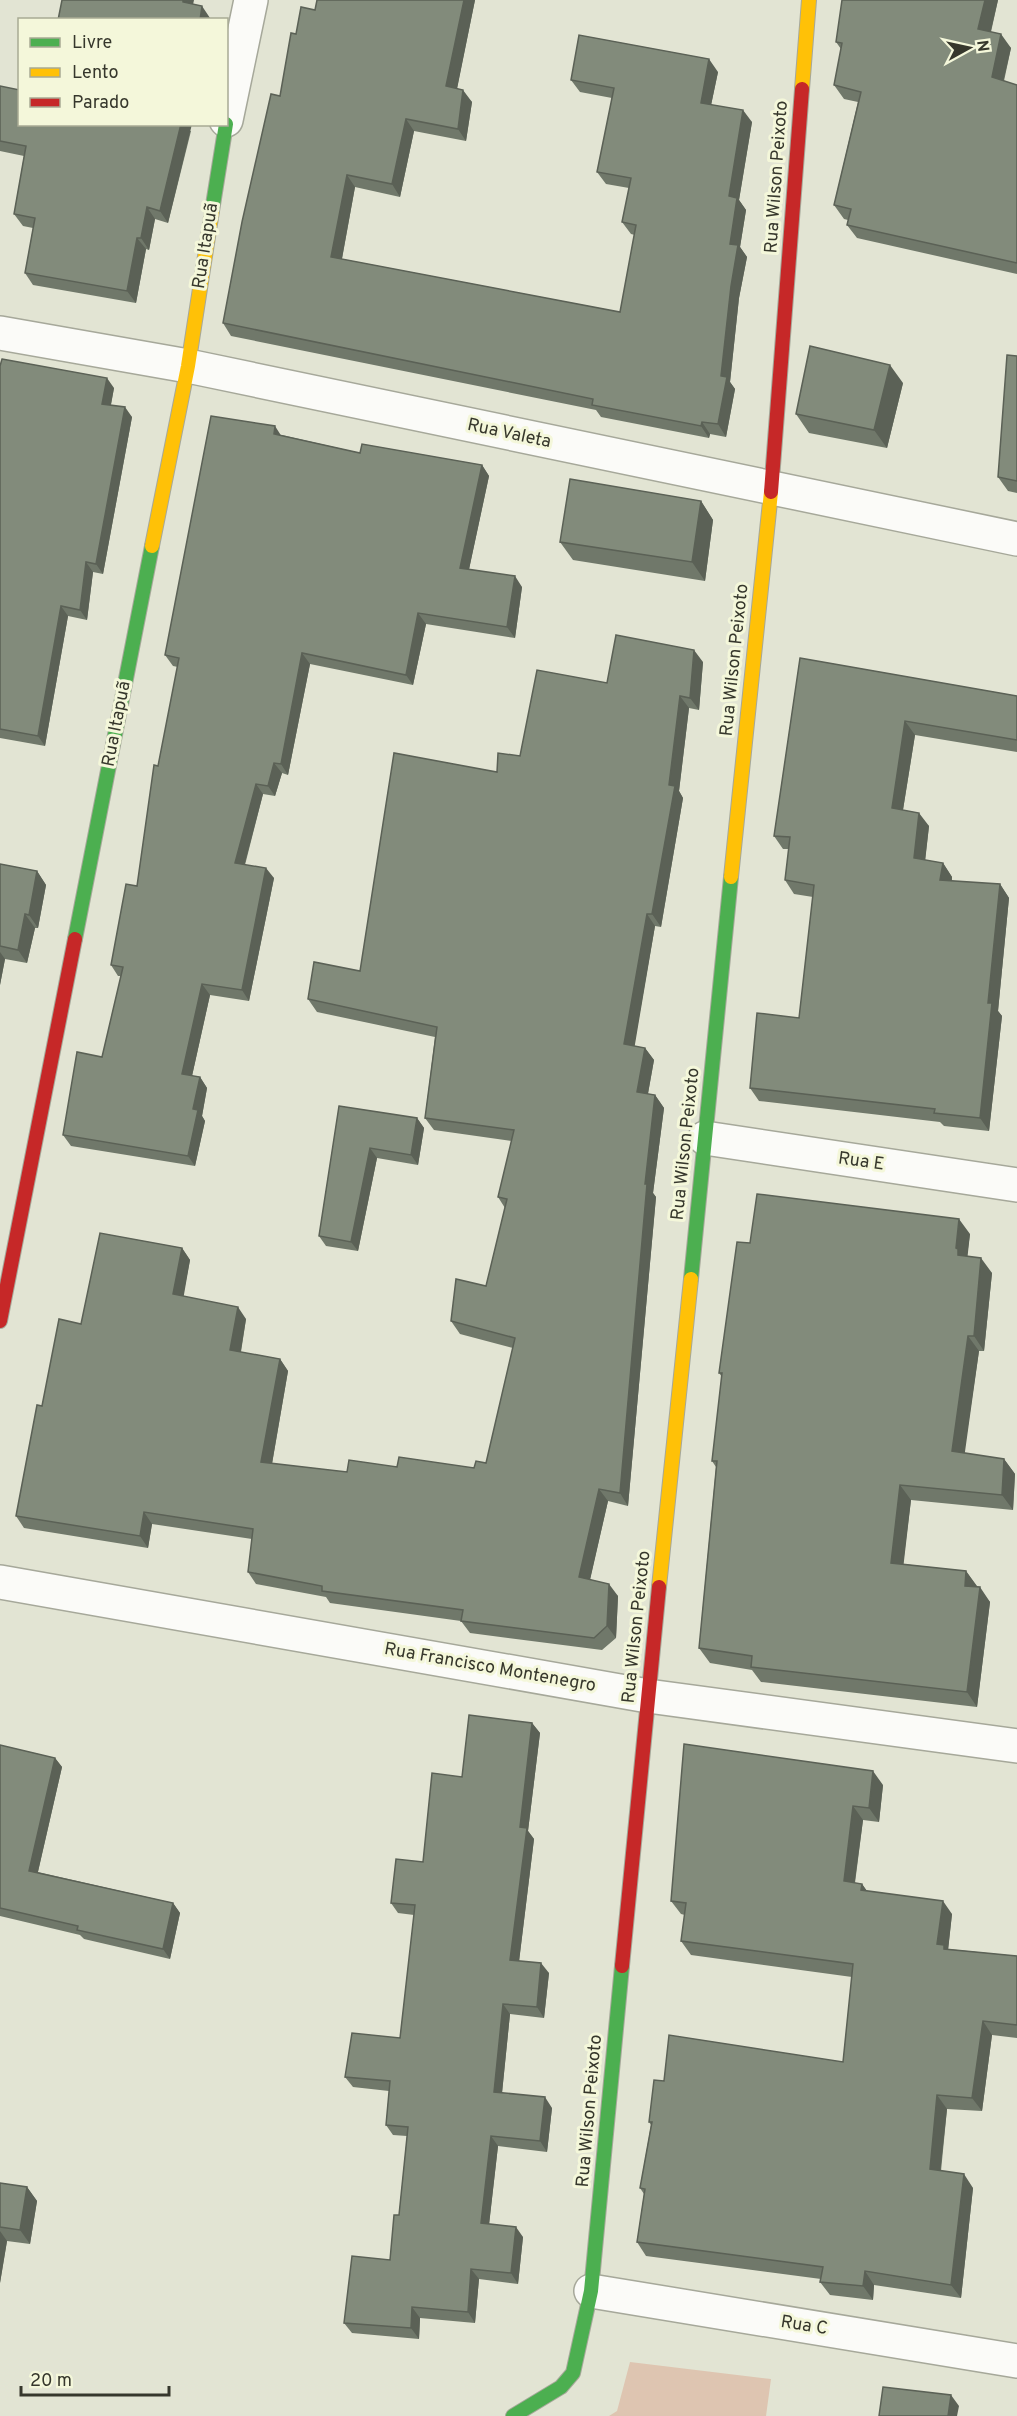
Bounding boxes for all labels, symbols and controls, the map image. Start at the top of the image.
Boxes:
legend [18,18,228,126]
north arrow [939,18,999,78]
text: Livre [72,32,112,55]
text: N [971,39,993,53]
text: Lento [72,62,118,85]
text: Parado [72,92,129,115]
street label: Rua Wilson Peixoto [760,100,794,254]
street label: Rua Itapuã [188,201,224,291]
street label: Rua Valeta [465,414,553,454]
street label: Rua Wilson Peixoto [716,583,754,737]
street label: Rua Itapuã [97,679,137,769]
street label: Rua Wilson Peixoto [667,1067,705,1221]
street label: Rua E [836,1147,886,1177]
street label: Rua Wilson Peixoto [618,1550,656,1704]
street label: Rua Francisco Montenegro [382,1638,598,1698]
street label: Rua Wilson Peixoto [572,2034,608,2188]
street label: Rua C [779,2311,829,2341]
scale bar [21,2359,170,2397]
text: 20 m [30,2370,72,2393]

